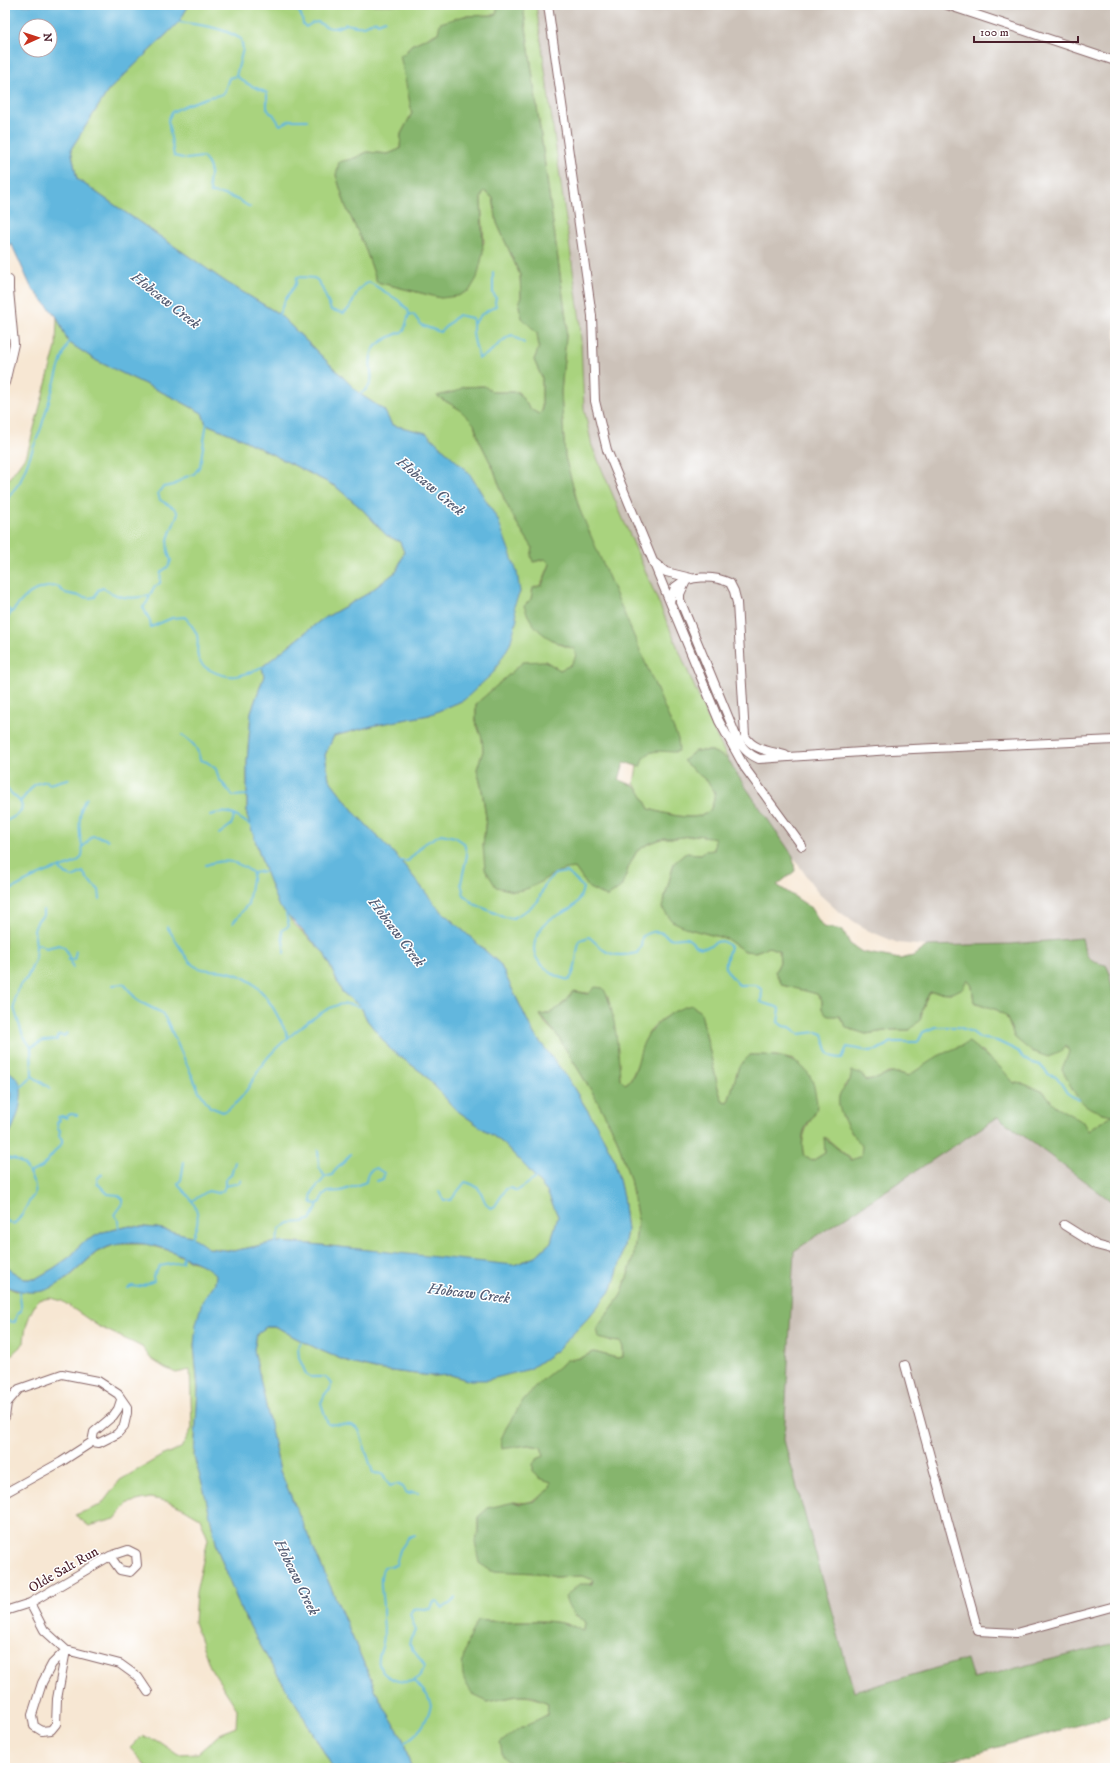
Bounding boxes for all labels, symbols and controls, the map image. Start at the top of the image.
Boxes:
north arrow [18,18,58,58]
scale bar [974,18,1078,44]
text: 100 m [980,25,1009,40]
text: N [40,33,54,42]
water label: Hobcaw Creek [126,267,205,334]
water label: Hobcaw Creek [392,452,469,521]
water label: Hobcaw Creek [364,893,430,972]
water label: Hobcaw Creek [426,1279,512,1308]
water label: Hobcaw Creek [269,1535,324,1619]
street label: Olde Salt Run [25,1542,102,1597]

